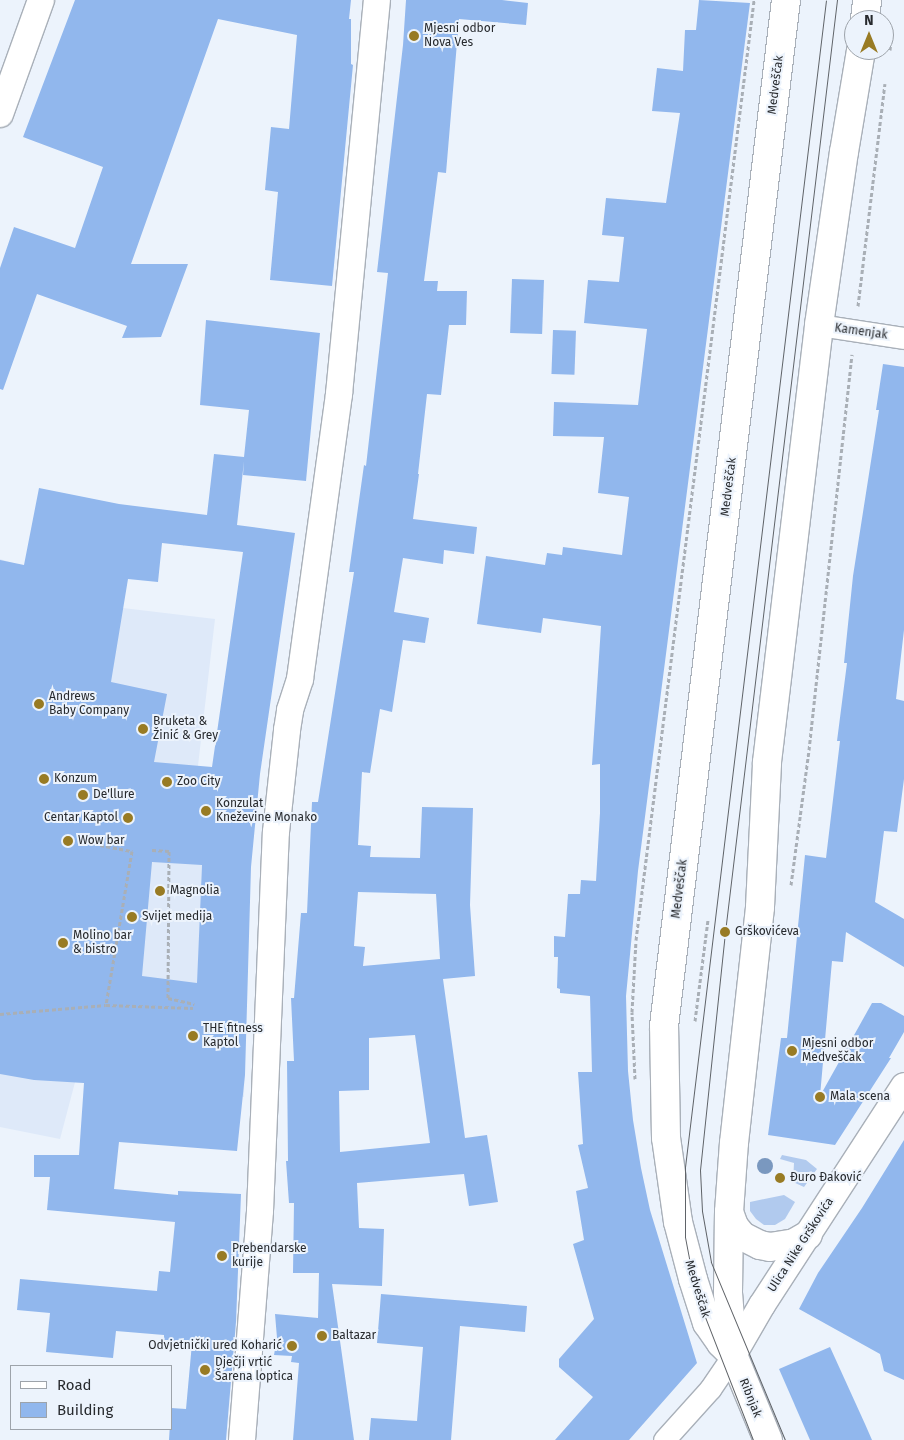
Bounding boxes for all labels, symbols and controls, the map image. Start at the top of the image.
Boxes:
north arrow [844,10,894,60]
text: N [864,12,874,29]
place label: Mjesni odbor Nova Ves [424,22,495,50]
marker: Mjesni odbor Nova Ves [408,30,420,42]
street label: Medveščak [765,55,787,115]
street label: Kamenjak [834,321,888,343]
street label: Medveščak [718,457,740,517]
place label: Andrews Baby Company [49,690,129,718]
marker: Andrews Baby Company [33,698,45,710]
place label: Bruketa & Žinić & Grey [153,715,218,743]
marker: Bruketa & Žinić & Grey [137,723,149,735]
place label: Konzum [54,772,97,786]
marker: Konzum [38,773,50,785]
place label: Zoo City [177,775,220,789]
marker: Zoo City [161,776,173,788]
place label: De'llure [93,788,135,802]
marker: De'llure [77,789,89,801]
place label: Konzulat Kneževine Monako [216,797,317,825]
marker: Konzulat Kneževine Monako [200,805,212,817]
place label: Centar Kaptol [44,811,118,825]
marker: Centar Kaptol [122,812,134,824]
place label: Wow bar [78,834,125,848]
marker: Wow bar [62,835,74,847]
street label: Medveščak [669,859,691,919]
place label: Magnolia [170,884,219,898]
marker: Magnolia [154,885,166,897]
place label: Svijet medija [142,910,212,924]
marker: Svijet medija [126,911,138,923]
place label: Grškovićeva [735,925,799,939]
marker: Grškovićeva [719,926,731,938]
place label: Molino bar & bistro [73,929,132,957]
marker: Molino bar & bistro [57,937,69,949]
place label: THE fitness Kaptol [203,1022,263,1050]
marker: THE fitness Kaptol [187,1030,199,1042]
place label: Mjesni odbor Medveščak [802,1037,873,1065]
marker: Mjesni odbor Medveščak [786,1045,798,1057]
place label: Mala scena [830,1090,890,1104]
marker: Mala scena [814,1091,826,1103]
place label: Đuro Đaković [790,1171,862,1185]
marker: Đuro Đaković [774,1172,786,1184]
street label: Ulica Nike Grškovića [765,1195,837,1295]
place label: Prebendarske kurije [232,1242,307,1270]
marker: Prebendarske kurije [216,1250,228,1262]
street label: Medveščak [681,1259,713,1319]
place label: Baltazar [332,1329,376,1343]
marker: Baltazar [316,1330,328,1342]
place label: Odvjetnički ured Koharić [148,1339,282,1353]
marker: Odvjetnički ured Koharić [286,1340,298,1352]
place label: Dječji vrtić Šarena loptica [215,1356,293,1384]
marker: Dječji vrtić Šarena loptica [199,1364,211,1376]
legend [10,1365,172,1430]
text: Road [57,1376,92,1394]
street label: Ribnjak [736,1376,764,1420]
text: Building [57,1401,113,1419]

